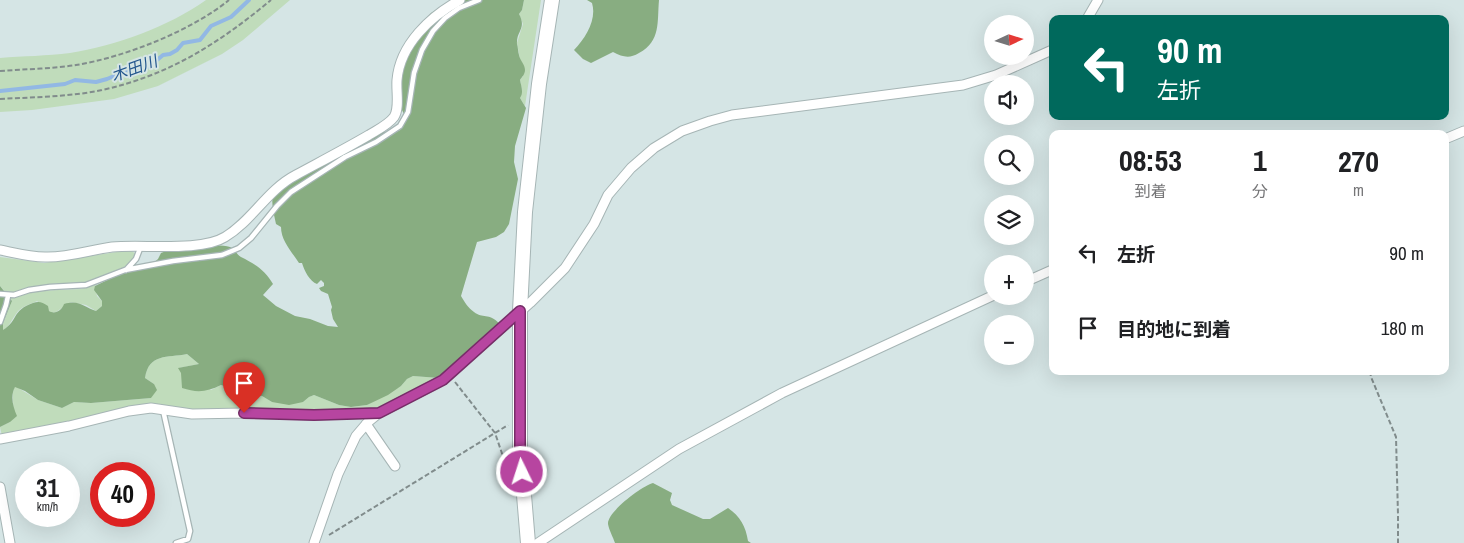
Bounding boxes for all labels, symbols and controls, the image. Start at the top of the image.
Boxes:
north arrow [984,15,1034,65]
map controls [984,15,1034,365]
text: 90 m [1157,27,1222,74]
icon: left [1074,35,1139,100]
water label: 木田川 [108,49,162,87]
button: sound [984,75,1034,125]
text: 左折 [1157,75,1201,105]
button: search [984,135,1034,185]
text: 08:53 [1119,140,1182,180]
text: 1 [1253,140,1267,180]
text: 270 [1338,141,1379,181]
text: m [1353,179,1364,201]
text: 到着 [1134,180,1166,202]
text: 分 [1252,180,1268,202]
button: layers [984,195,1034,245]
icon: left [1074,239,1102,267]
text: 90 m [1389,240,1424,266]
text: 左折 [1117,241,1155,267]
button: + [984,255,1034,305]
icon: arrive [1074,314,1102,342]
button: − [984,315,1034,365]
text: 180 m [1381,315,1424,341]
text: 目的地に到着 [1117,316,1231,342]
pin [223,362,265,413]
icon: arrive [230,369,258,397]
position arrow [495,445,547,497]
speed limit sign: 40 [90,462,155,527]
text: 31 [36,471,59,505]
text: km/h [37,499,58,515]

